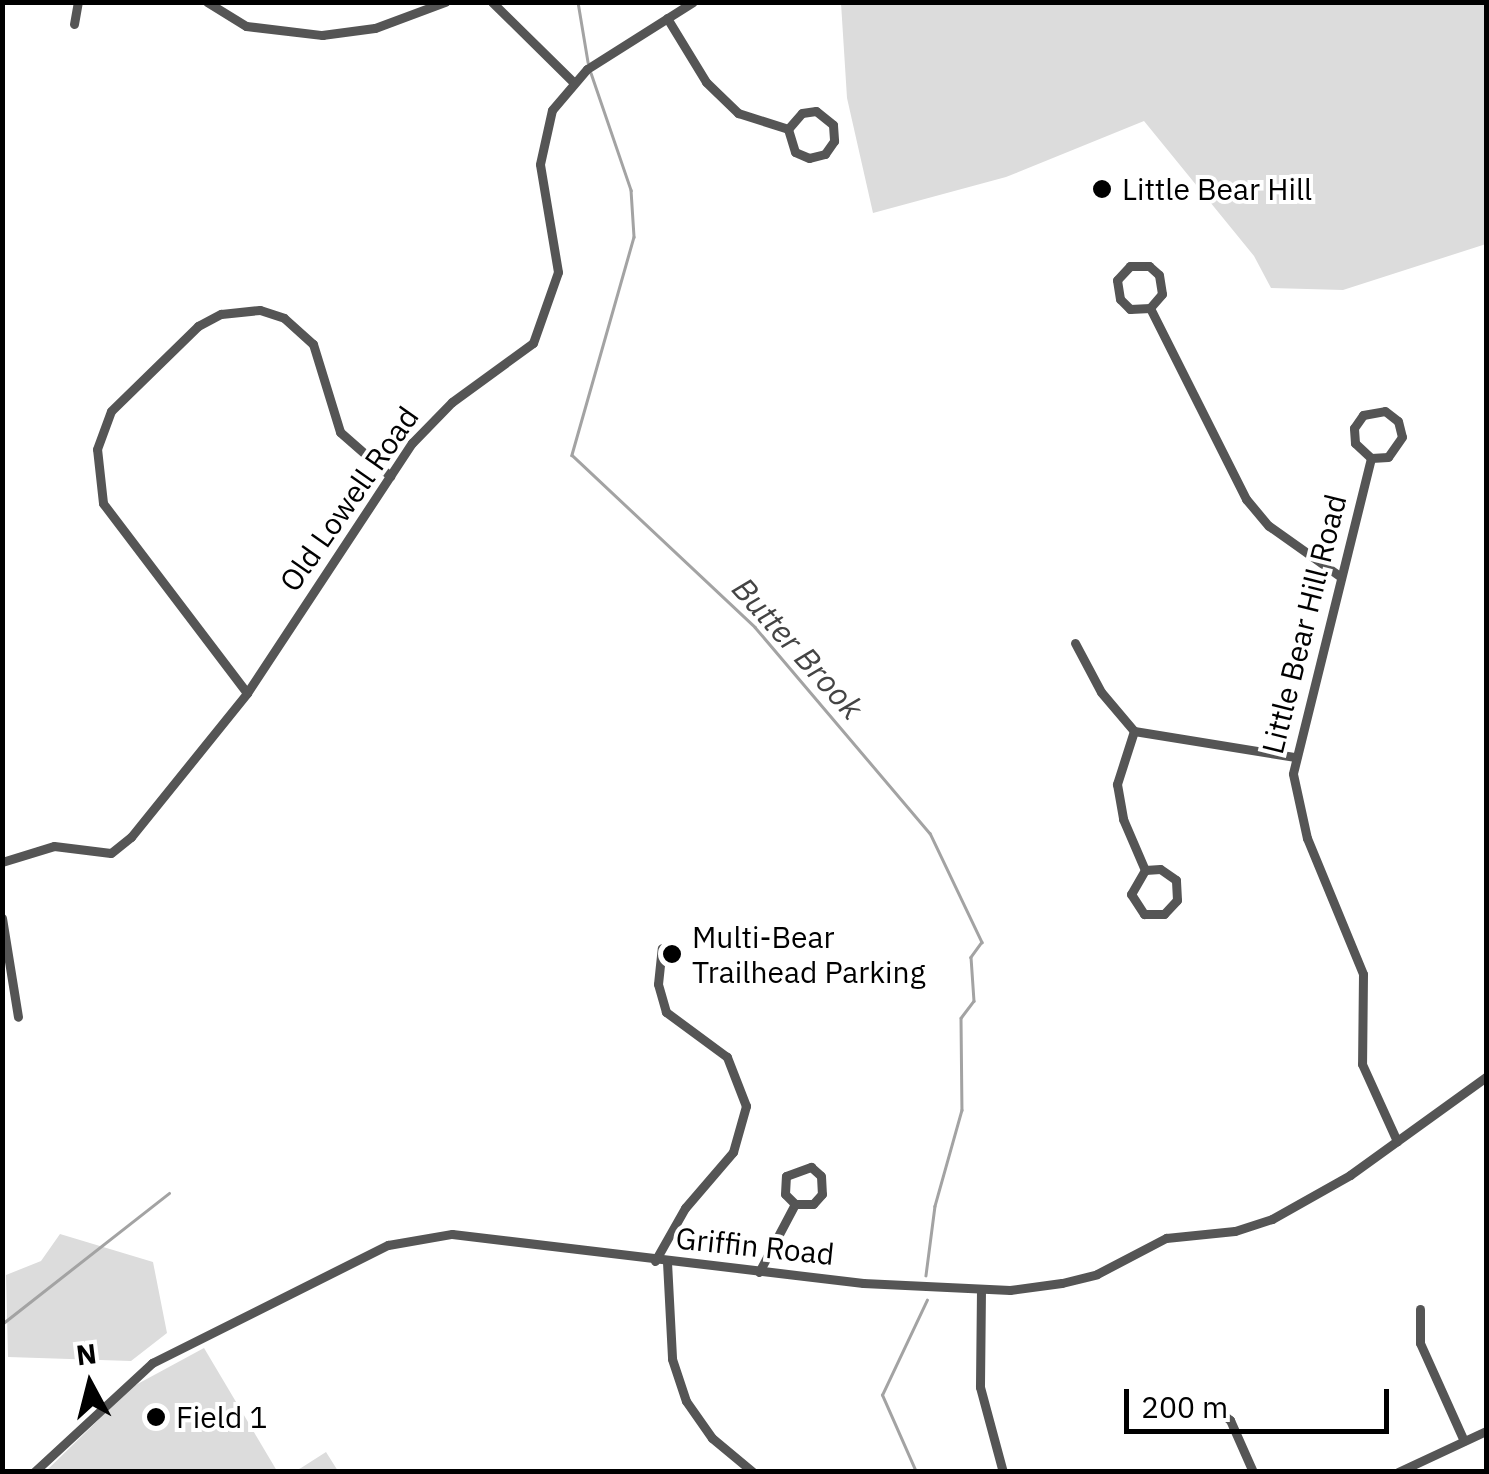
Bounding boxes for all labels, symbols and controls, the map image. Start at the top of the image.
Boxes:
place label: Little Bear Hill [1122,171,1312,207]
marker: Little Bear Hill [1091,178,1113,200]
street label: Old Lowell Road [272,400,426,598]
street label: Little Bear Hill Road [1254,491,1354,757]
water label: Butter Brook [725,569,871,727]
place label: Multi-Bear Trailhead Parking [692,919,925,990]
marker: Multi-Bear Trailhead Parking [661,943,683,965]
street label: Griffin Road [674,1220,836,1272]
north arrow [40,1334,140,1434]
text: N [74,1334,99,1373]
scale bar [1129,1369,1394,1431]
text: 200 m [1141,1387,1228,1426]
place label: Field 1 [176,1399,267,1435]
marker: Field 1 [145,1406,167,1428]

